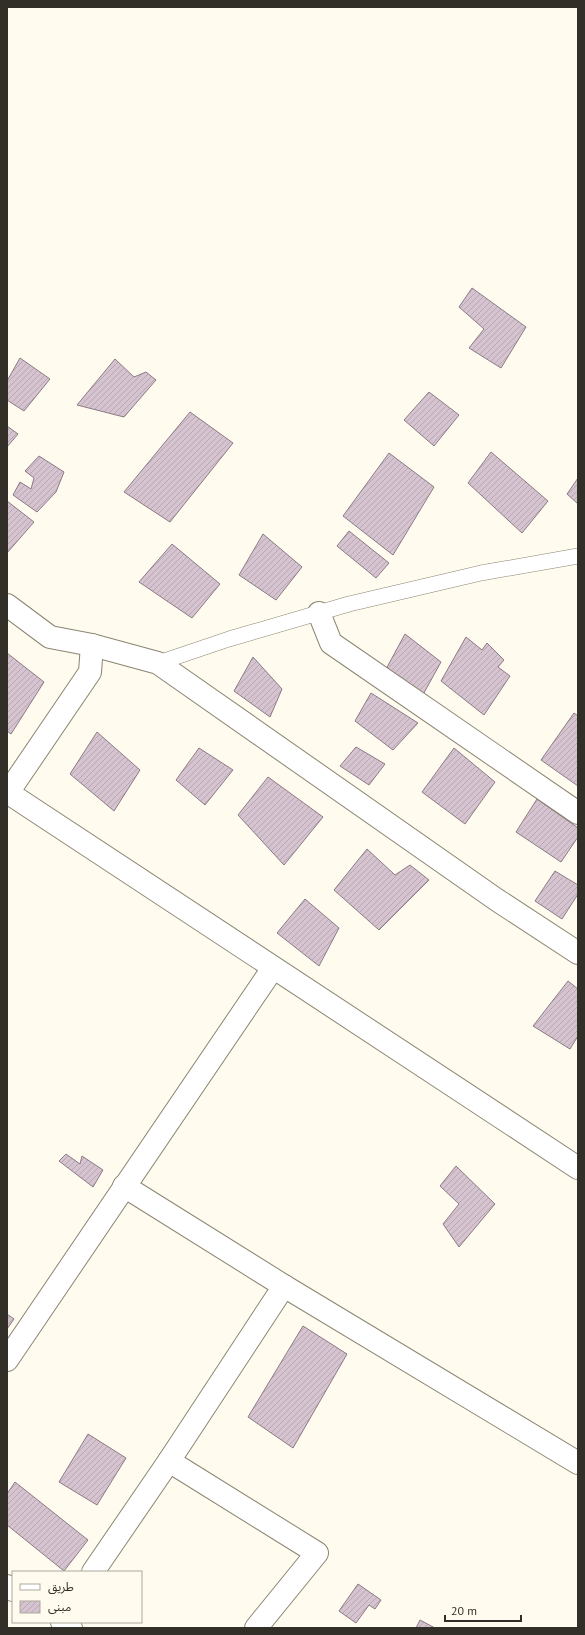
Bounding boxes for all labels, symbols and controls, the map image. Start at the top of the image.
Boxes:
legend [12,1571,142,1623]
text: طريق [48,1579,74,1595]
scale bar [445,1597,521,1623]
text: مبنى [48,1599,71,1614]
text: 20 m [451,1603,477,1618]

